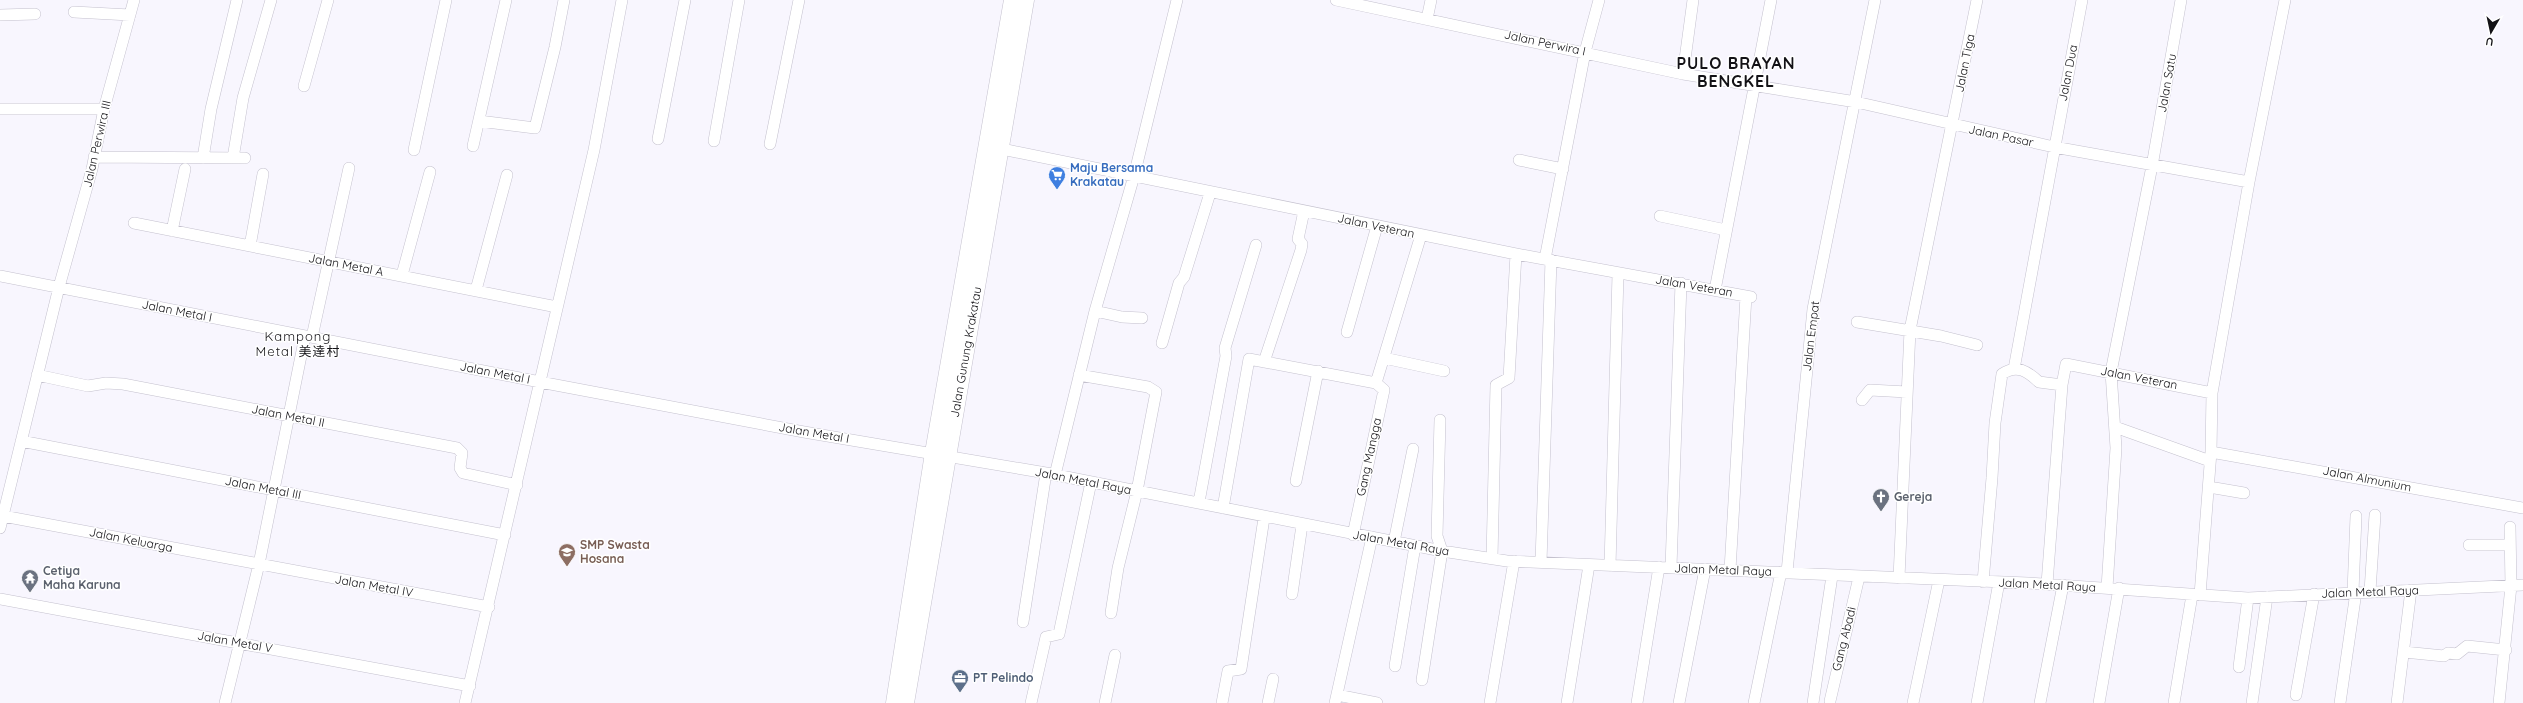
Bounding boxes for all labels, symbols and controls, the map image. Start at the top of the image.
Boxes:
north arrow [2471,12,2511,52]
street label: Jalan Perwira I [1503,27,1587,58]
street label: Jalan Tiga [1952,33,1977,93]
text: U [2485,34,2494,49]
street label: Jalan Dua [2055,43,2080,102]
street label: Jalan Satu [2154,52,2179,113]
district label: PULO BRAYAN BENGKEL [1676,53,1796,91]
street label: Jalan Perwira III [79,99,114,189]
street label: Jalan Pasar [1967,121,2035,150]
place label: Maju Bersama Krakatau [1070,160,1153,189]
supermarket icon: Maju Bersama Krakatau [1047,165,1067,190]
street label: Jalan Veteran [1336,210,1416,241]
street label: Jalan Metal A [307,250,385,279]
street label: Jalan Veteran [1654,271,1734,300]
street label: Jalan Gunung Krakatau [947,285,984,418]
street label: Jalan Metal I [141,296,214,325]
street label: Jalan Empat [1799,300,1822,372]
district label: Kampong Metal 美達村 [256,328,340,359]
street label: Jalan Metal I [459,358,532,387]
street label: Jalan Veteran [2099,363,2179,392]
street label: Jalan Metal II [250,401,326,430]
street label: Gang Mangga [1353,416,1384,497]
street label: Jalan Metal I [778,419,851,446]
street label: Jalan Almunium [2322,463,2413,494]
street label: Jalan Metal Raya [1034,464,1133,497]
street label: Jalan Metal III [224,473,303,502]
church icon: Gereja [1871,487,1891,512]
place label: Gereja [1894,489,1932,504]
street label: Jalan Keluarga [88,524,174,555]
street label: Jalan Metal Raya [1352,527,1451,558]
place label: SMP Swasta Hosana [580,537,650,566]
school or university icon: SMP Swasta Hosana [557,542,577,567]
street label: Jalan Metal Raya [1674,560,1772,579]
place label: Cetiya Maha Karuna [43,563,121,592]
temple icon: Cetiya Maha Karuna [20,568,40,593]
street label: Jalan Metal IV [334,571,415,600]
street label: Jalan Metal Raya [1998,574,2096,595]
street label: Jalan Metal Raya [2321,582,2419,601]
street label: Gang Abadi [1828,605,1859,673]
street label: Jalan Metal V [196,627,274,656]
office icon: PT Pelindo [950,668,970,693]
place label: PT Pelindo [973,670,1034,685]

